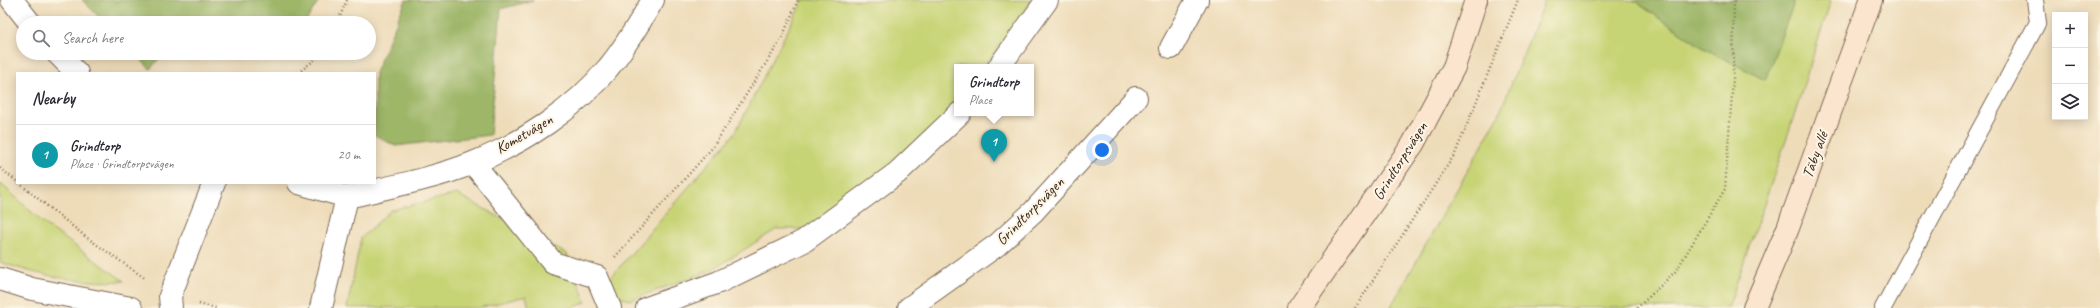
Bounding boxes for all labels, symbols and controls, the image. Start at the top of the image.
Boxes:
map controls [2052,12,2088,120]
button: + [2052,12,2088,48]
search box [16,16,376,60]
icon: search [30,27,52,49]
text: Search here [62,29,123,48]
button: − [2052,48,2088,84]
popup [954,64,1034,116]
text: Grindtorp [969,73,1019,92]
button: layers [2052,84,2088,120]
text: Nearby [32,88,75,109]
text: Place [969,92,992,108]
street label: Kometvägen [492,109,557,158]
street label: Grindtorpsvägen [1368,117,1432,204]
street label: Täby allé [1797,126,1834,181]
pin: 1 [981,129,1007,162]
text: Grindtorp [70,137,120,156]
your location [1092,140,1112,160]
text: 1 [42,147,48,163]
text: 20 m [338,147,360,163]
text: Place · Grindtorpsvägen [70,156,174,172]
street label: Grindtorpsvägen [992,172,1069,249]

